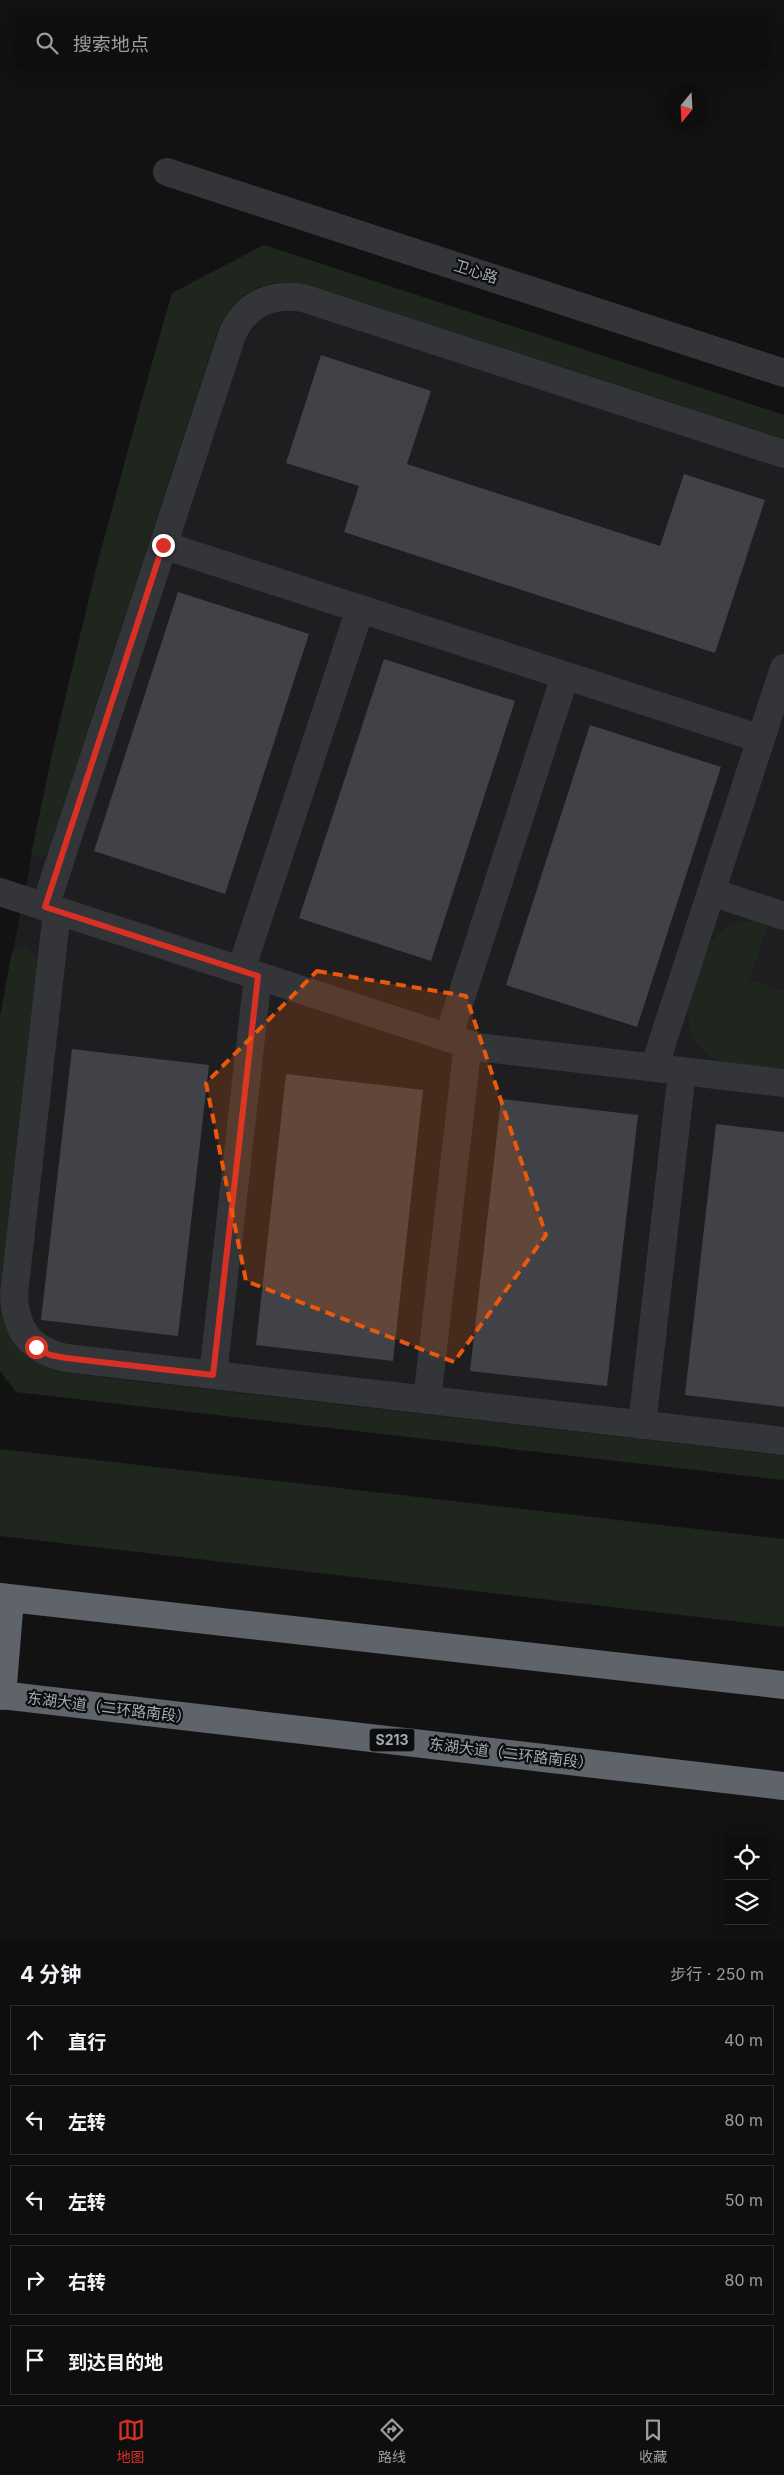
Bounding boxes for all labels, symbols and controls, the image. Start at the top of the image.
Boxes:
search box [15,15,769,70]
icon: search [33,29,61,57]
text: 搜索地点 [73,33,149,56]
north arrow [664,85,709,130]
street label: 卫心路 [452,256,500,288]
route end [152,534,175,557]
route start [25,1336,48,1359]
street label: 东湖大道（二环路南段） [26,1688,192,1727]
road number: S213 [370,1728,414,1752]
street label: 东湖大道（二环路南段） [428,1734,594,1773]
map controls [724,1835,769,1925]
button: locate [724,1835,769,1880]
button: layers [724,1880,769,1925]
text: 4 分钟 [20,1962,81,1987]
text: 步行 · 250 m [670,1964,764,1984]
icon: ahead [21,2026,49,2054]
text: 40 m [724,2030,763,2050]
text: 直行 [68,2031,106,2054]
icon: left [21,2106,49,2134]
text: 80 m [724,2110,763,2130]
text: 左转 [68,2111,106,2134]
icon: left [21,2186,49,2214]
text: 50 m [725,2190,763,2210]
text: 左转 [68,2191,106,2214]
icon: right [21,2266,49,2294]
text: 80 m [724,2270,763,2290]
text: 右转 [68,2271,106,2294]
icon: arrive [21,2346,49,2374]
text: 到达目的地 [68,2351,163,2374]
tab: 地图 [117,2416,145,2466]
tab: 路线 [378,2416,406,2466]
tab: 收藏 [639,2416,667,2466]

